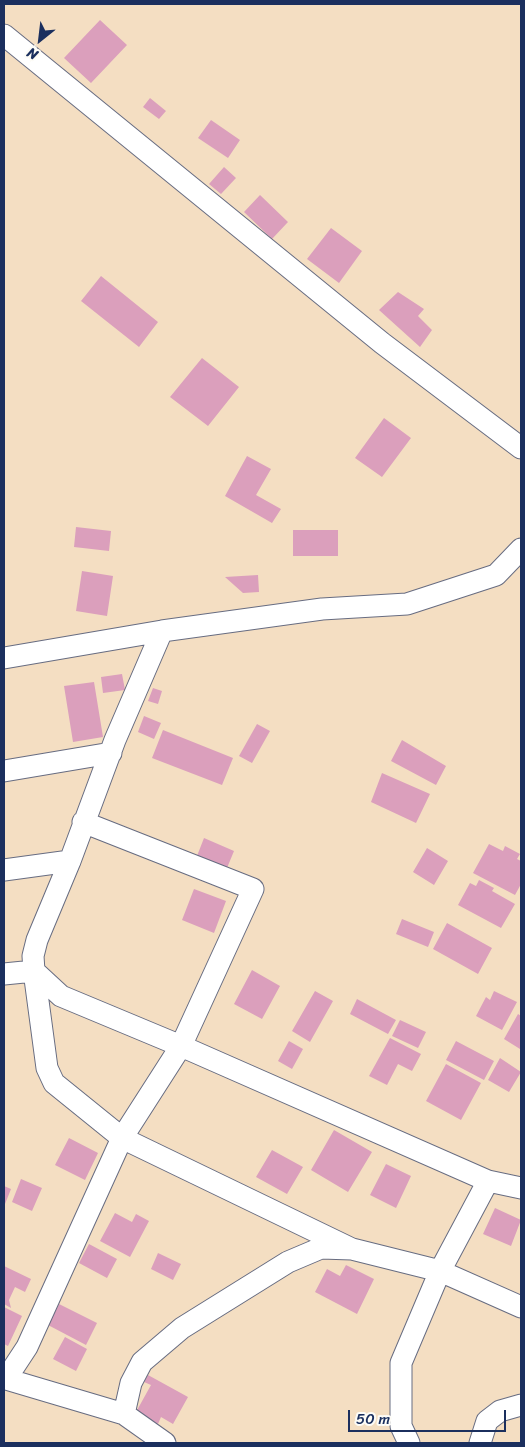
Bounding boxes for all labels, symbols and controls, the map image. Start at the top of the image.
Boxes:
north arrow [15,15,65,65]
text: N [22,40,43,67]
scale bar [350,1400,508,1432]
text: 50 m [356,1406,390,1432]

